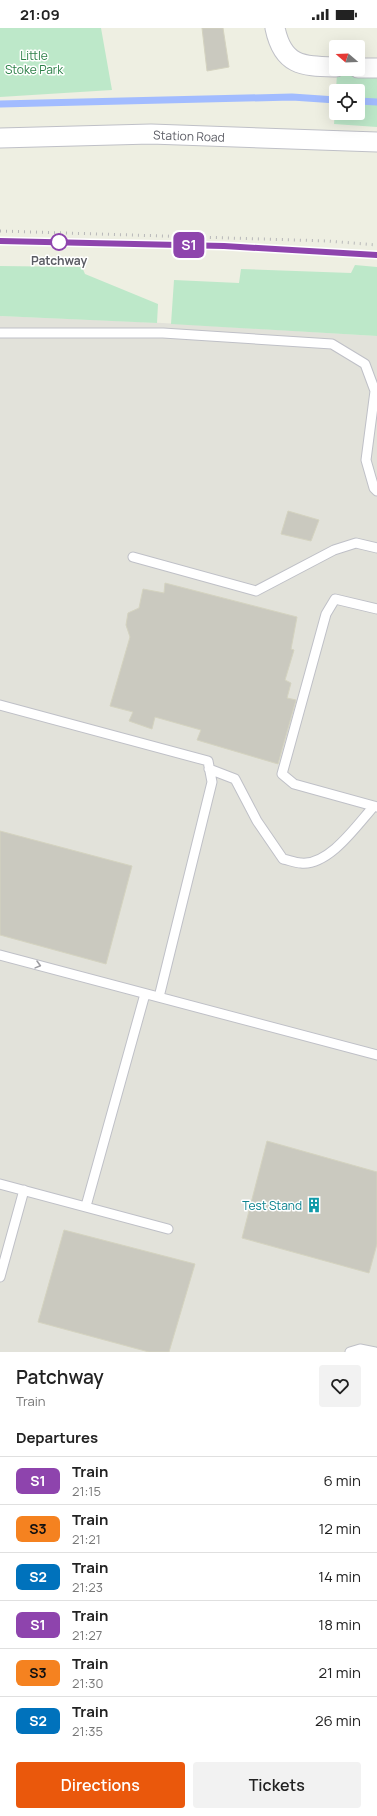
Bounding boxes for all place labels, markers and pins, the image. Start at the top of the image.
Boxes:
marker: Patchway [50,233,68,251]
place label: Patchway [31,252,87,269]
building icon: Test Stand [305,1196,323,1214]
place label: Test Stand [242,1197,302,1214]

